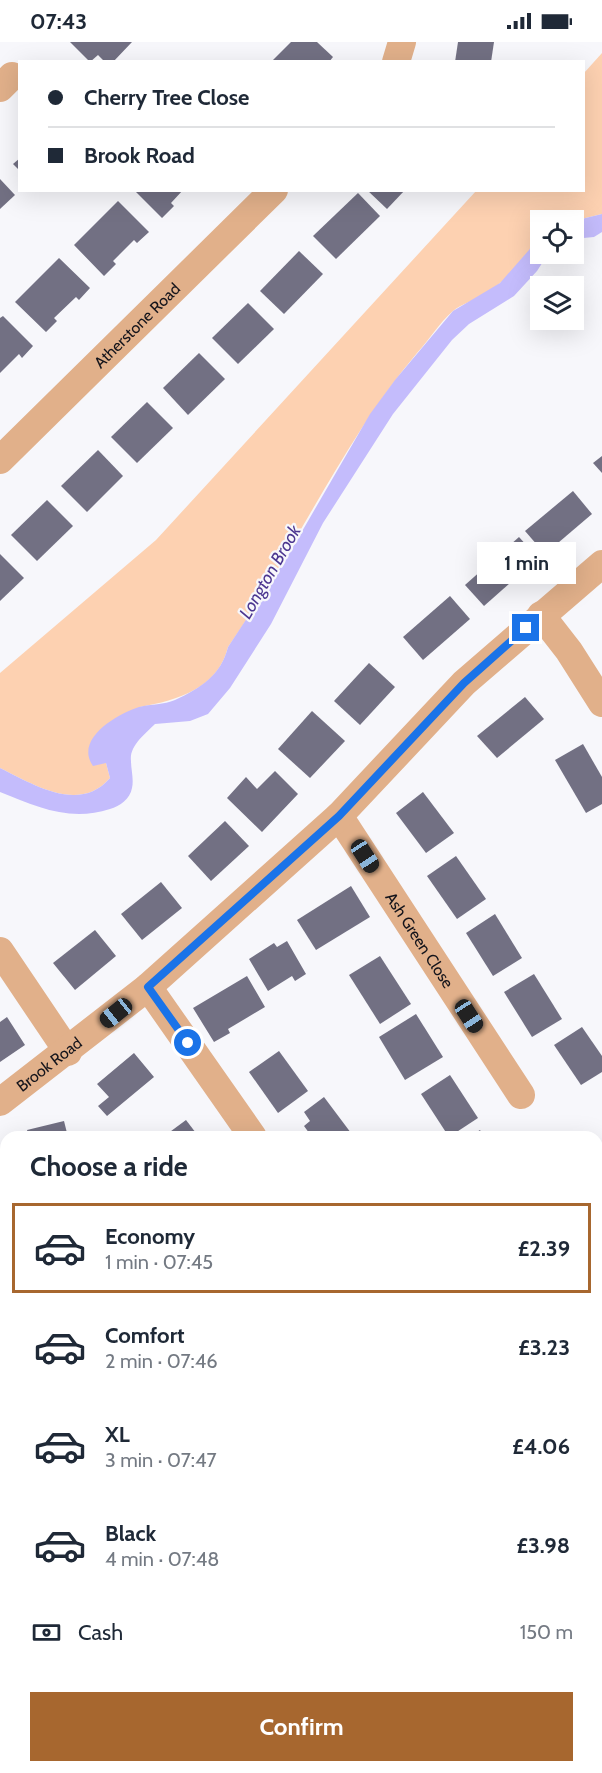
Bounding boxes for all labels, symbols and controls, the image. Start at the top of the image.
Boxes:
text: 07:43 [30,8,87,35]
text: Cherry Tree Close [84,84,249,111]
text: Brook Road [84,142,195,169]
map controls [530,210,584,330]
button: locate [530,210,584,264]
button: layers [530,276,584,330]
street label: Atherstone Road [90,279,184,372]
water label: Longton Brook [234,520,306,623]
callout: 1 min [476,541,576,583]
text: 1 min [504,551,549,575]
route end [512,614,539,641]
car [348,836,382,876]
street label: Ash Green Close [381,889,458,992]
car [96,995,136,1031]
car [452,996,486,1036]
route start [174,1029,201,1056]
street label: Brook Road [13,1033,86,1096]
text: Choose a ride [30,1150,188,1183]
icon: car [33,1221,87,1275]
text: Economy [105,1223,195,1250]
text: £2.39 [518,1235,570,1262]
text: 1 min · 07:45 [105,1250,213,1274]
icon: car [33,1320,87,1374]
text: Comfort [105,1322,184,1349]
text: £3.23 [518,1334,570,1361]
text: 2 min · 07:46 [105,1349,218,1373]
icon: car [33,1419,87,1473]
text: XL [105,1421,130,1448]
text: £4.06 [512,1433,570,1460]
text: 3 min · 07:47 [105,1448,217,1472]
icon: car [33,1518,87,1572]
text: Black [105,1520,156,1547]
text: £3.98 [516,1532,570,1559]
text: 4 min · 07:48 [105,1547,219,1571]
icon: cash [30,1616,63,1649]
text: Cash [78,1619,123,1646]
text: 150 m [520,1620,573,1644]
button: Confirm [30,1692,573,1761]

